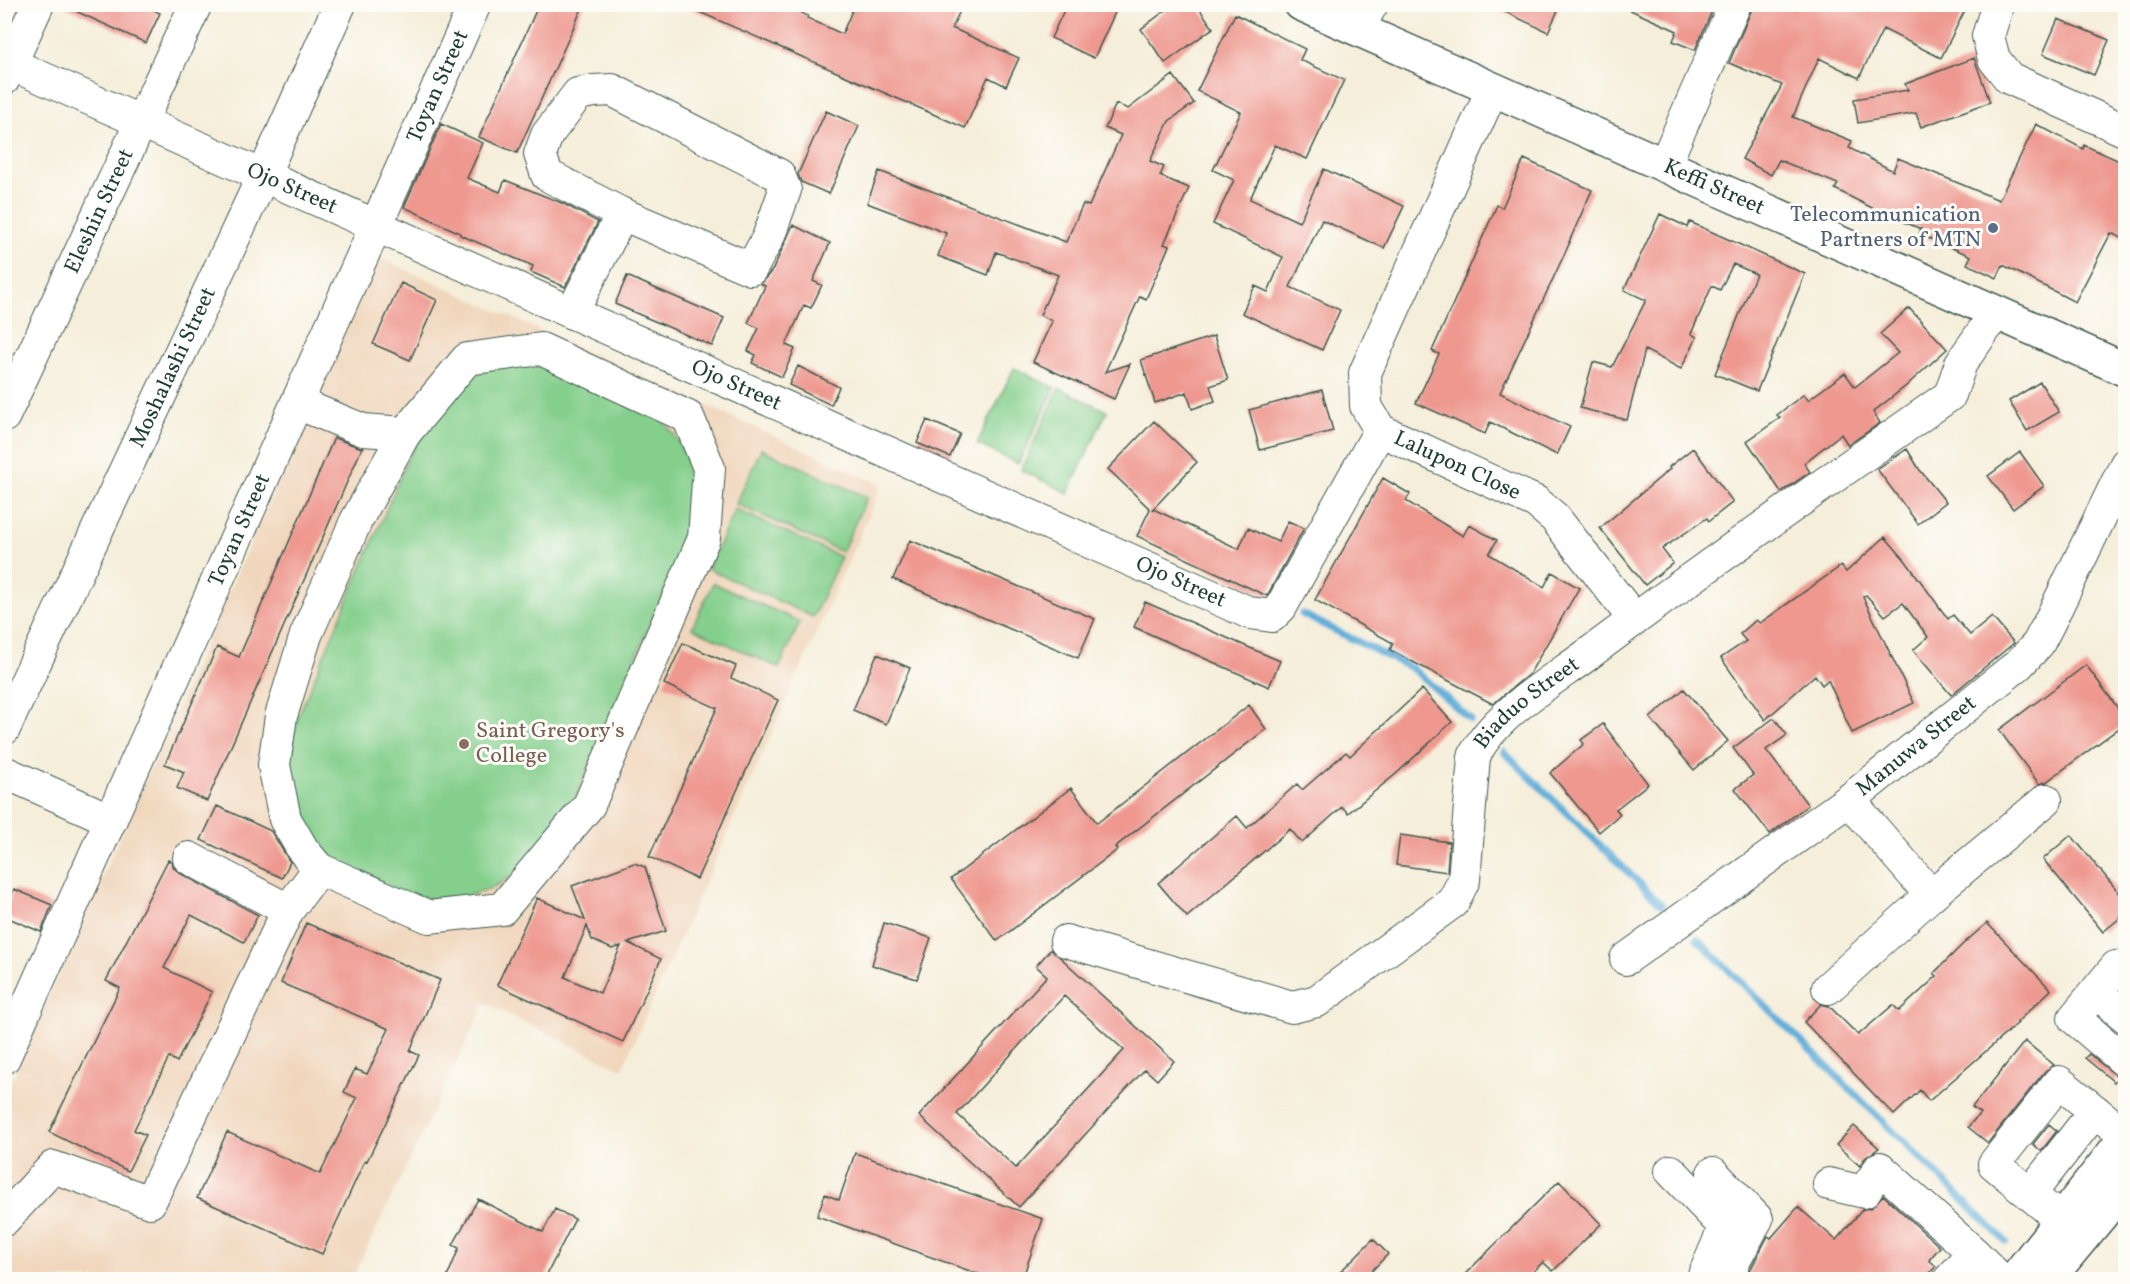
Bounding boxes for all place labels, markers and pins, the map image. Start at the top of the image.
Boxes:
place label: Telecommunication Partners of MTN [1790,200,1981,256]
marker: Telecommunication Partners of MTN [1986,221,2000,235]
place label: Saint Gregory's College [476,716,625,772]
marker: Saint Gregory's College [457,737,471,751]

